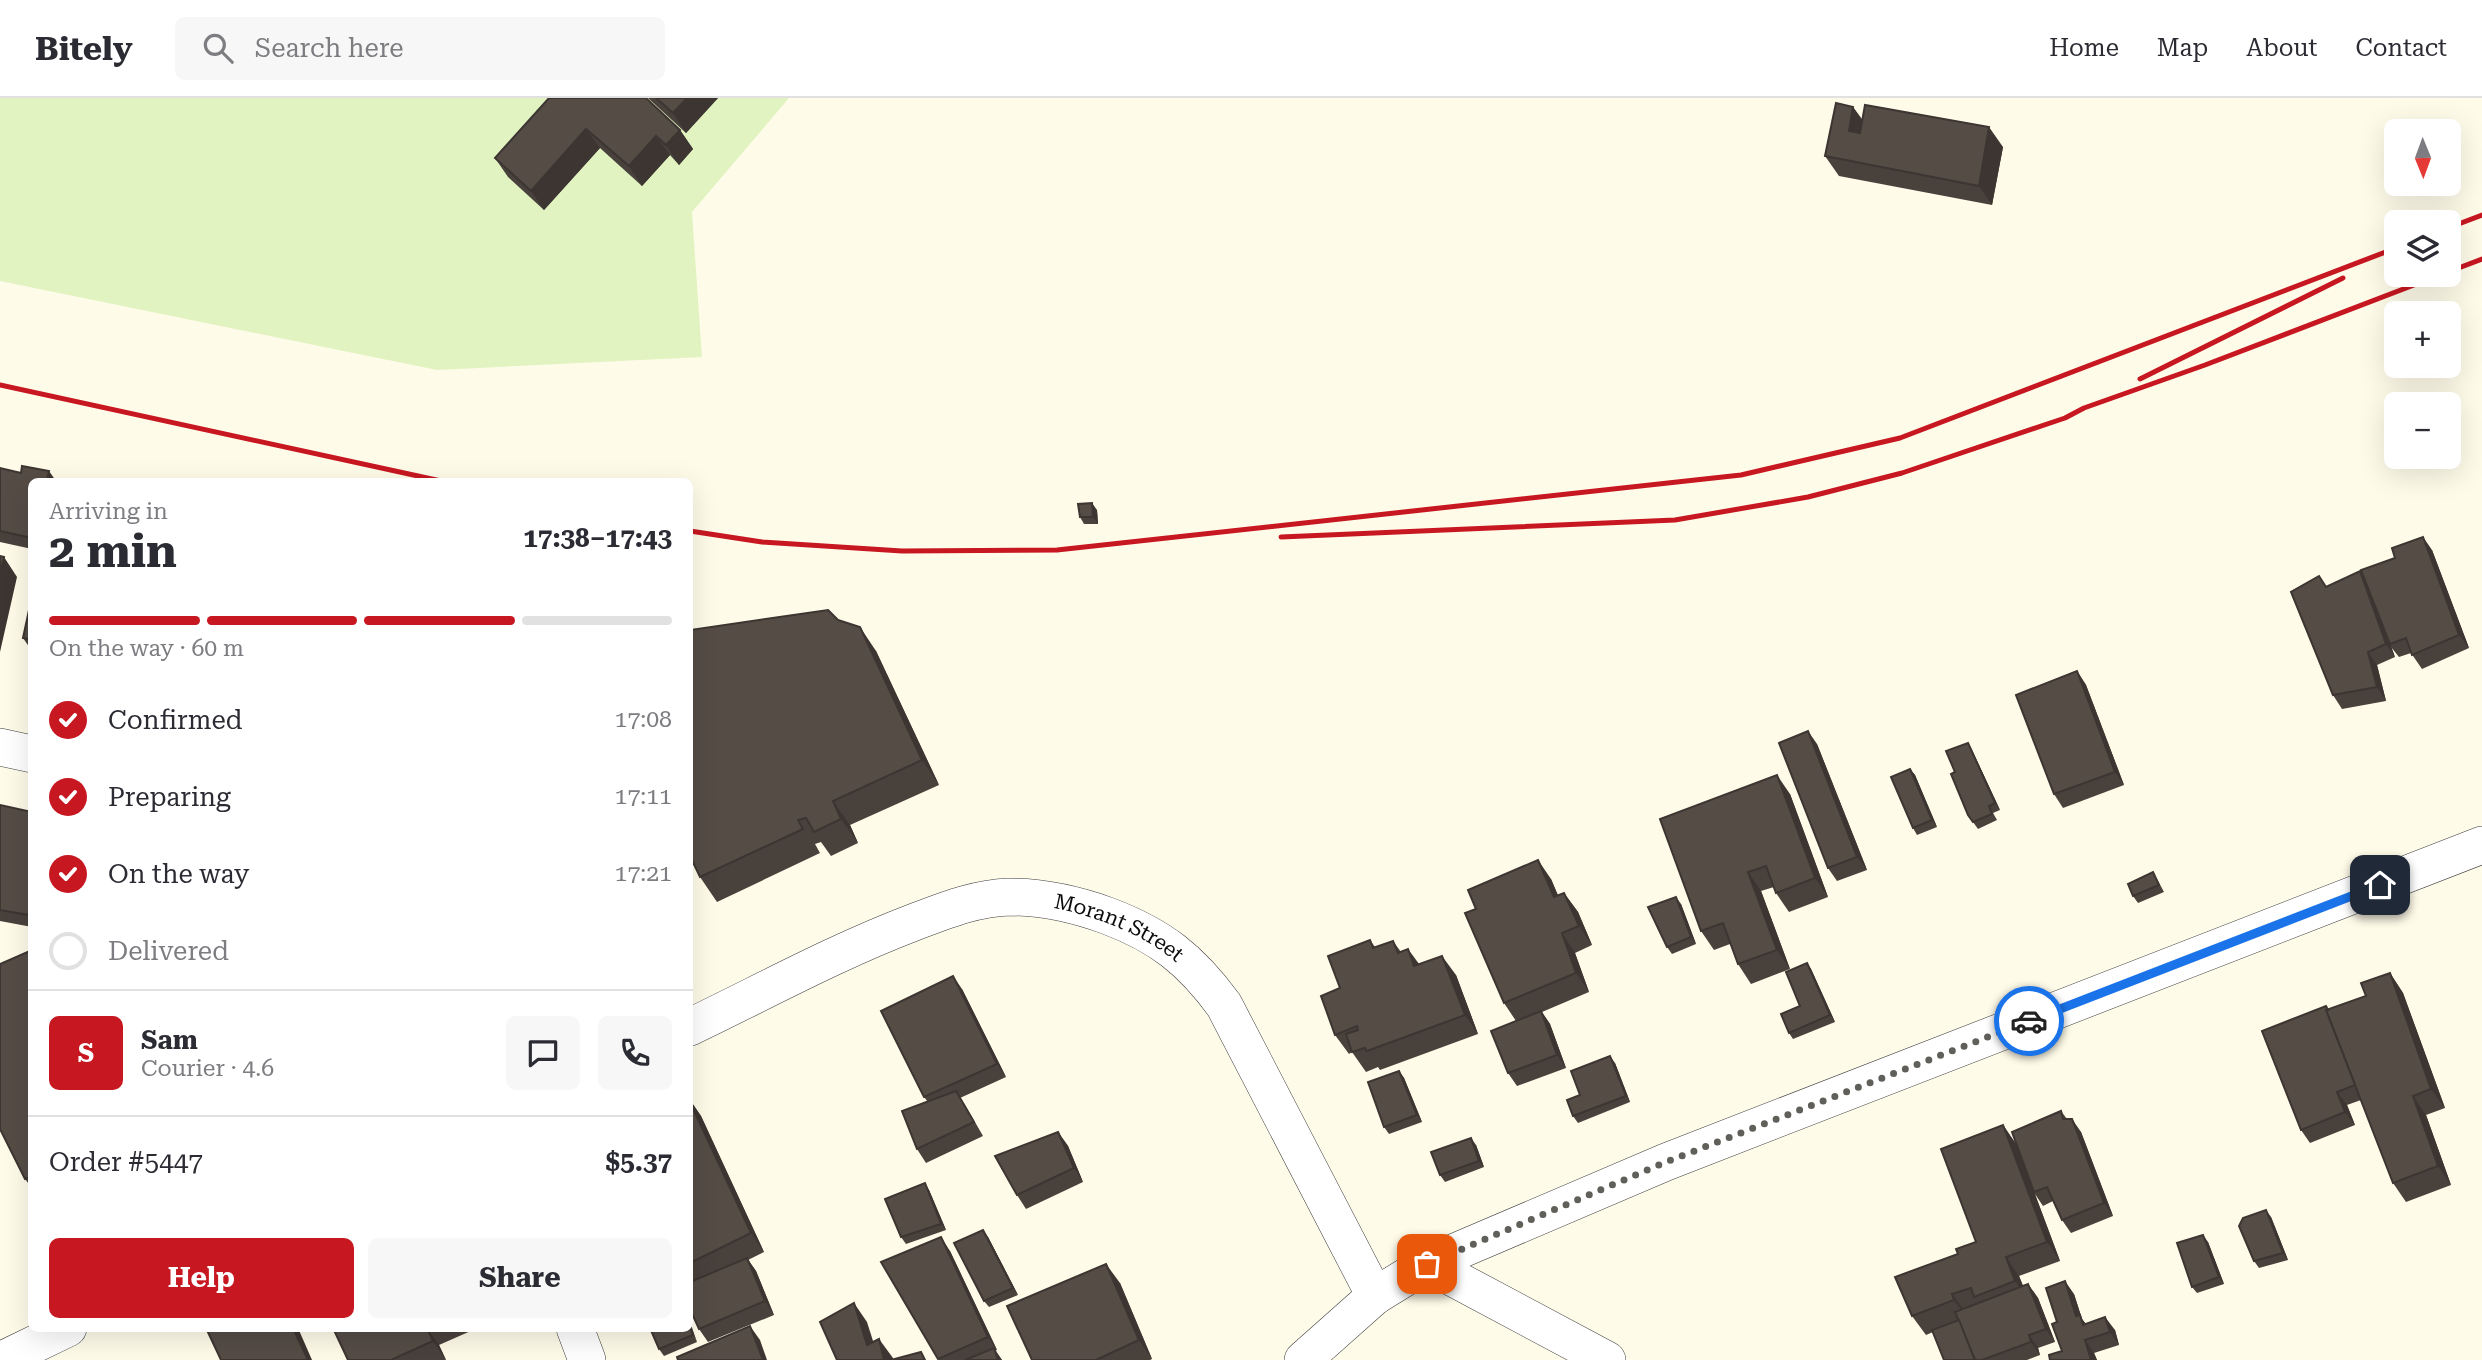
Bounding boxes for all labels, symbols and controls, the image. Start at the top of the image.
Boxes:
search box [175,17,665,80]
text: Bitely [35,29,133,68]
icon: search [199,29,237,67]
text: Search here [255,33,404,63]
text: Home [2049,34,2119,62]
text: Map [2157,34,2208,62]
text: About [2246,34,2317,62]
text: Contact [2355,34,2447,62]
north arrow [2384,119,2460,196]
map controls [2384,119,2461,469]
button: layers [2384,210,2461,287]
button: + [2384,301,2461,378]
button: − [2384,392,2461,469]
text: Arriving in [49,498,168,525]
text: 17:38–17:43 [523,523,672,553]
text: 2 min [49,524,177,578]
text: On the way · 60 m [49,635,244,662]
icon: check [49,701,87,739]
text: Confirmed [108,705,243,735]
text: 17:08 [615,706,672,733]
icon: check [49,778,87,816]
text: Preparing [108,782,231,812]
text: 17:11 [615,783,672,810]
icon: check [49,855,87,893]
pin [2350,855,2410,915]
text: On the way [108,859,249,889]
text: 17:21 [615,860,672,887]
icon: home [2361,866,2399,904]
street label: Morant Street [1052,889,1189,967]
text: Delivered [108,936,229,966]
courier [1994,986,2064,1056]
icon: car [2010,1002,2048,1040]
button: chat [506,1016,580,1090]
button: phone [598,1016,672,1090]
text: Sam [141,1025,198,1055]
text: S [78,1038,94,1068]
text: Courier · 4.6 [141,1055,274,1082]
text: Order #5447 [49,1147,203,1177]
text: $5.37 [606,1147,672,1177]
pin [1397,1234,1457,1294]
button: Help [49,1238,354,1318]
button: Share [368,1238,672,1318]
icon: bag [1408,1245,1446,1283]

